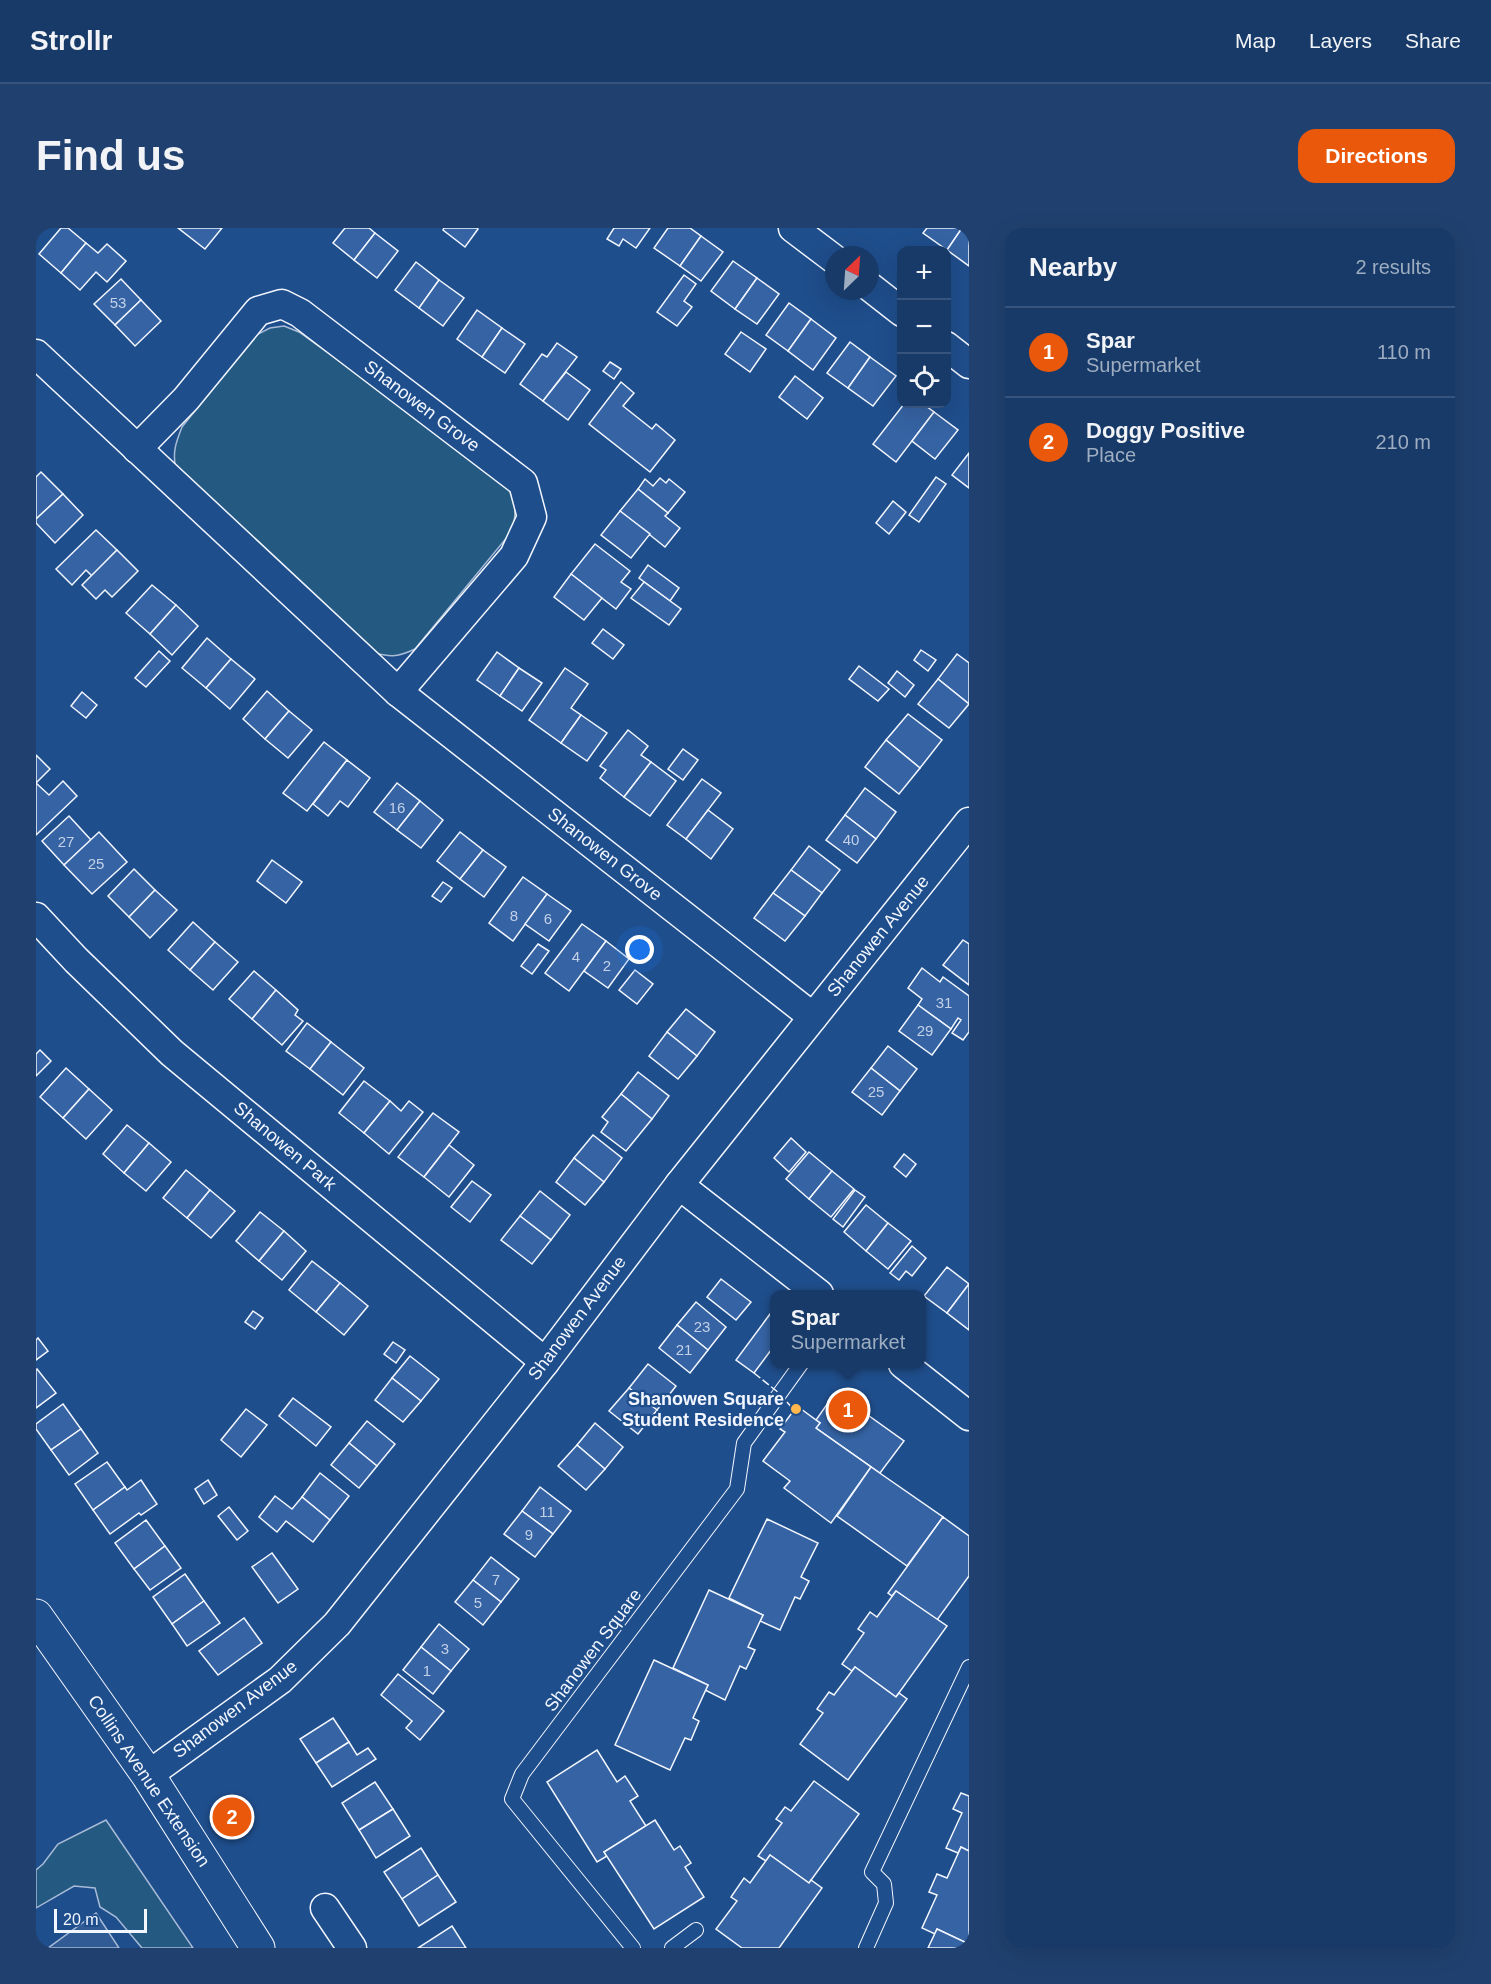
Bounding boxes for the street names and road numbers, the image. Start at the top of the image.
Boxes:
street label: Shanowen Grove [360,356,484,456]
street label: Shanowen Grove [544,803,666,905]
street label: Shanowen Avenue [823,871,933,1001]
street label: Shanowen Park [230,1097,341,1195]
street label: Shanowen Avenue [524,1252,630,1384]
street label: Shanowen Square [540,1585,646,1715]
street label: Shanowen Avenue [169,1656,301,1762]
street label: Collins Avenue Extension [84,1691,214,1871]

